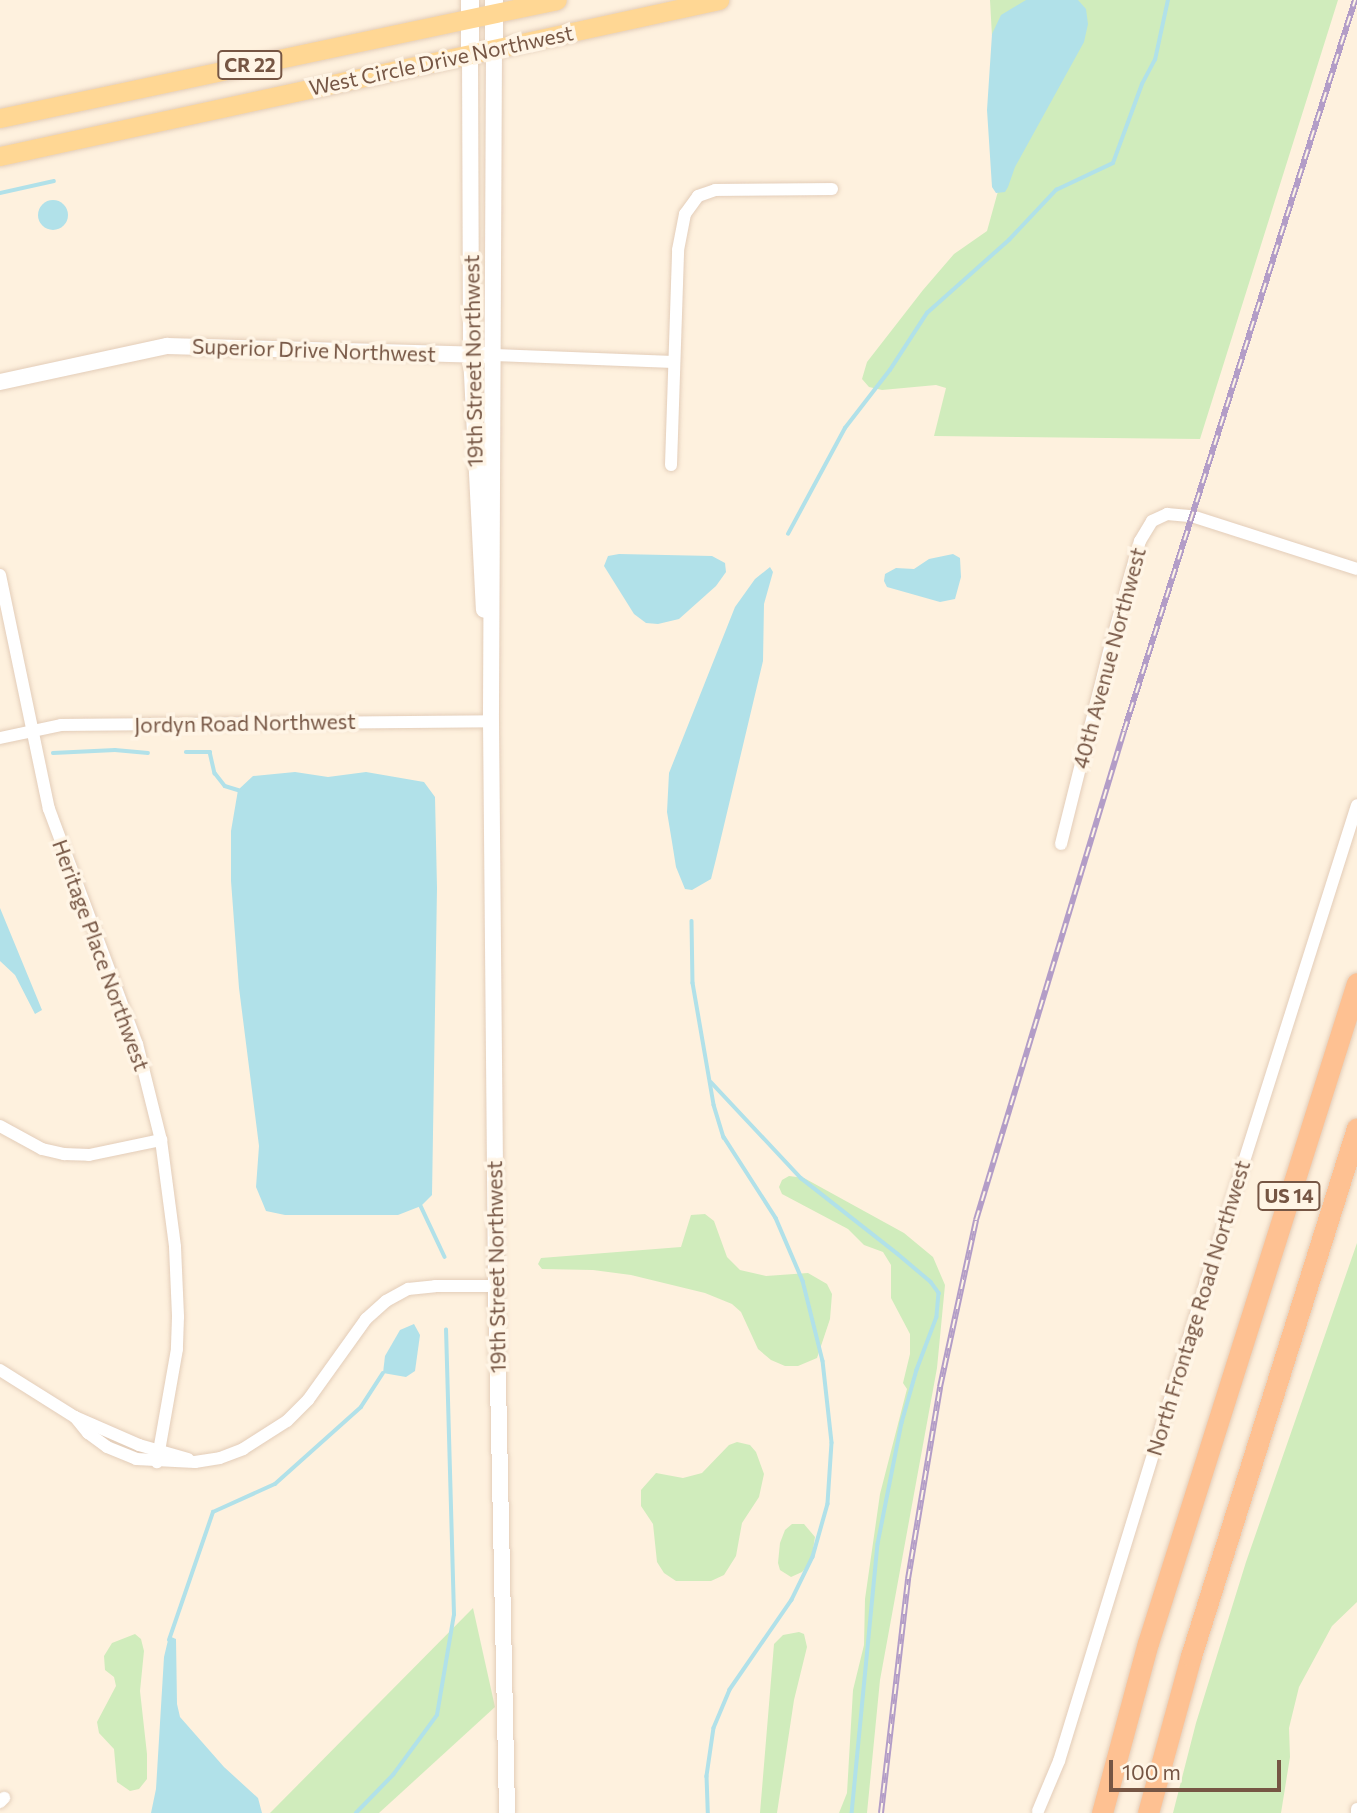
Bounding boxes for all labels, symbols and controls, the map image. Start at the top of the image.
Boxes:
street label: West Circle Drive Northwest [307,20,575,100]
road number: CR 22 [217,50,283,80]
street label: 19th Street Northwest [459,255,487,467]
street label: Superior Drive Northwest [192,333,436,367]
street label: 40th Avenue Northwest [1067,545,1151,771]
street label: Jordyn Road Northwest [134,708,356,738]
street label: Heritage Place Northwest [47,836,155,1074]
street label: North Frontage Road Northwest [1141,1157,1255,1459]
street label: 19th Street Northwest [482,1161,510,1373]
road number: US 14 [1256,1180,1322,1212]
scale bar [1112,1746,1284,1790]
text: 100 m [1122,1759,1181,1784]

